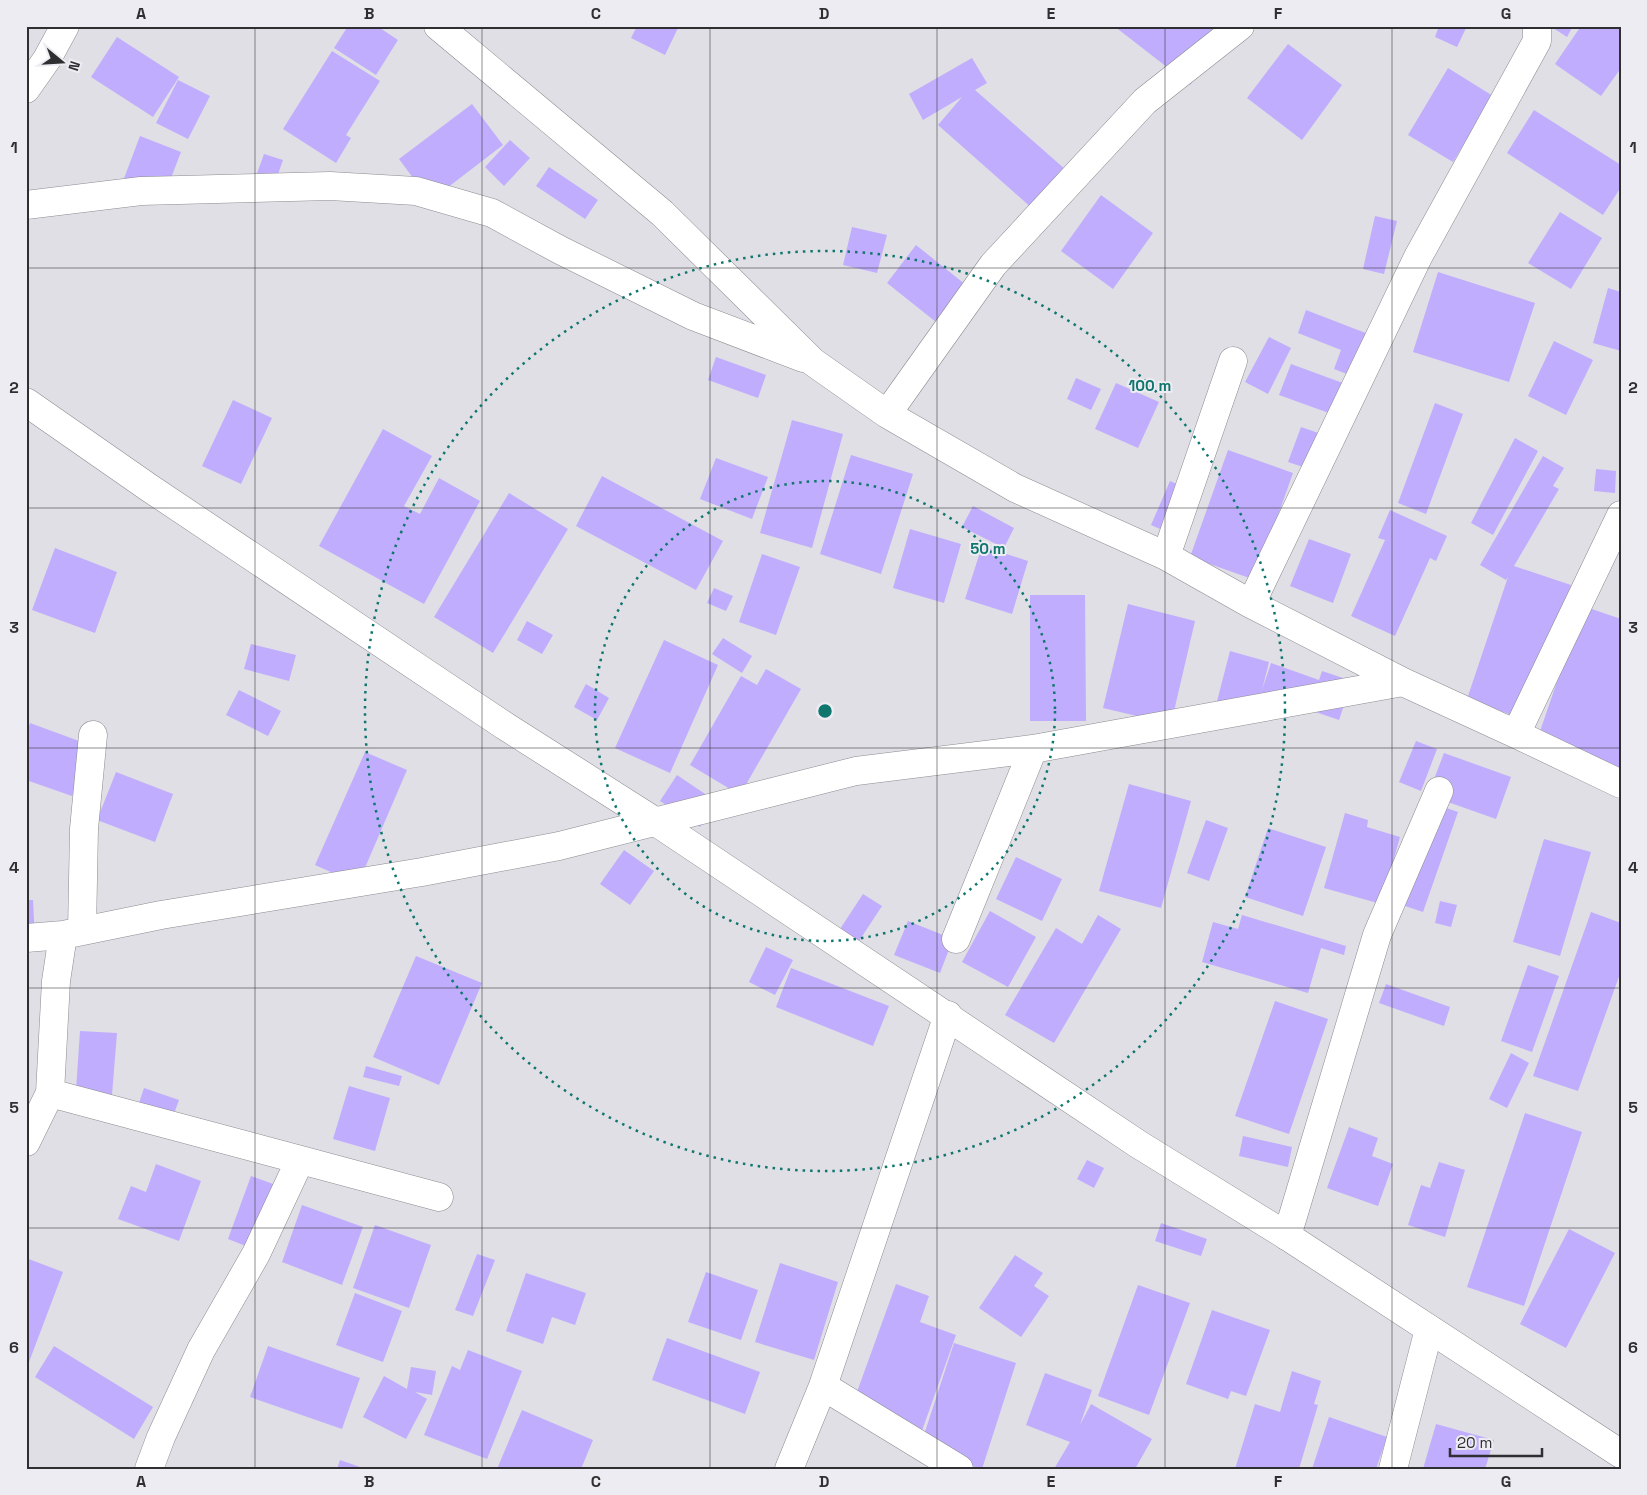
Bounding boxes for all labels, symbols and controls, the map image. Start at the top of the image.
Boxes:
text: A [136,3,146,24]
text: B [364,3,374,24]
text: C [591,3,601,24]
text: D [819,3,829,24]
text: E [1047,3,1056,24]
text: F [1274,3,1283,24]
text: G [1501,3,1511,24]
north arrow [38,38,88,88]
text: N [64,59,84,73]
text: 1 [10,137,18,158]
text: 1 [1629,137,1637,158]
text: 100 m [1129,376,1171,395]
text: 2 [9,377,19,398]
text: 2 [1628,377,1638,398]
text: 50 m [970,539,1006,558]
text: 3 [9,617,19,638]
text: 3 [1628,617,1638,638]
centre of rings [816,702,834,720]
text: 4 [9,857,19,878]
text: 4 [1628,857,1638,878]
text: 5 [9,1097,19,1118]
text: 5 [1628,1097,1638,1118]
text: 6 [9,1337,19,1358]
text: 6 [1628,1337,1638,1358]
scale bar [1450,1425,1542,1457]
text: 20 m [1457,1433,1492,1452]
text: A [136,1471,146,1492]
text: B [364,1471,374,1492]
text: C [591,1471,601,1492]
text: D [819,1471,829,1492]
text: E [1047,1471,1056,1492]
text: F [1274,1471,1283,1492]
text: G [1501,1471,1511,1492]

